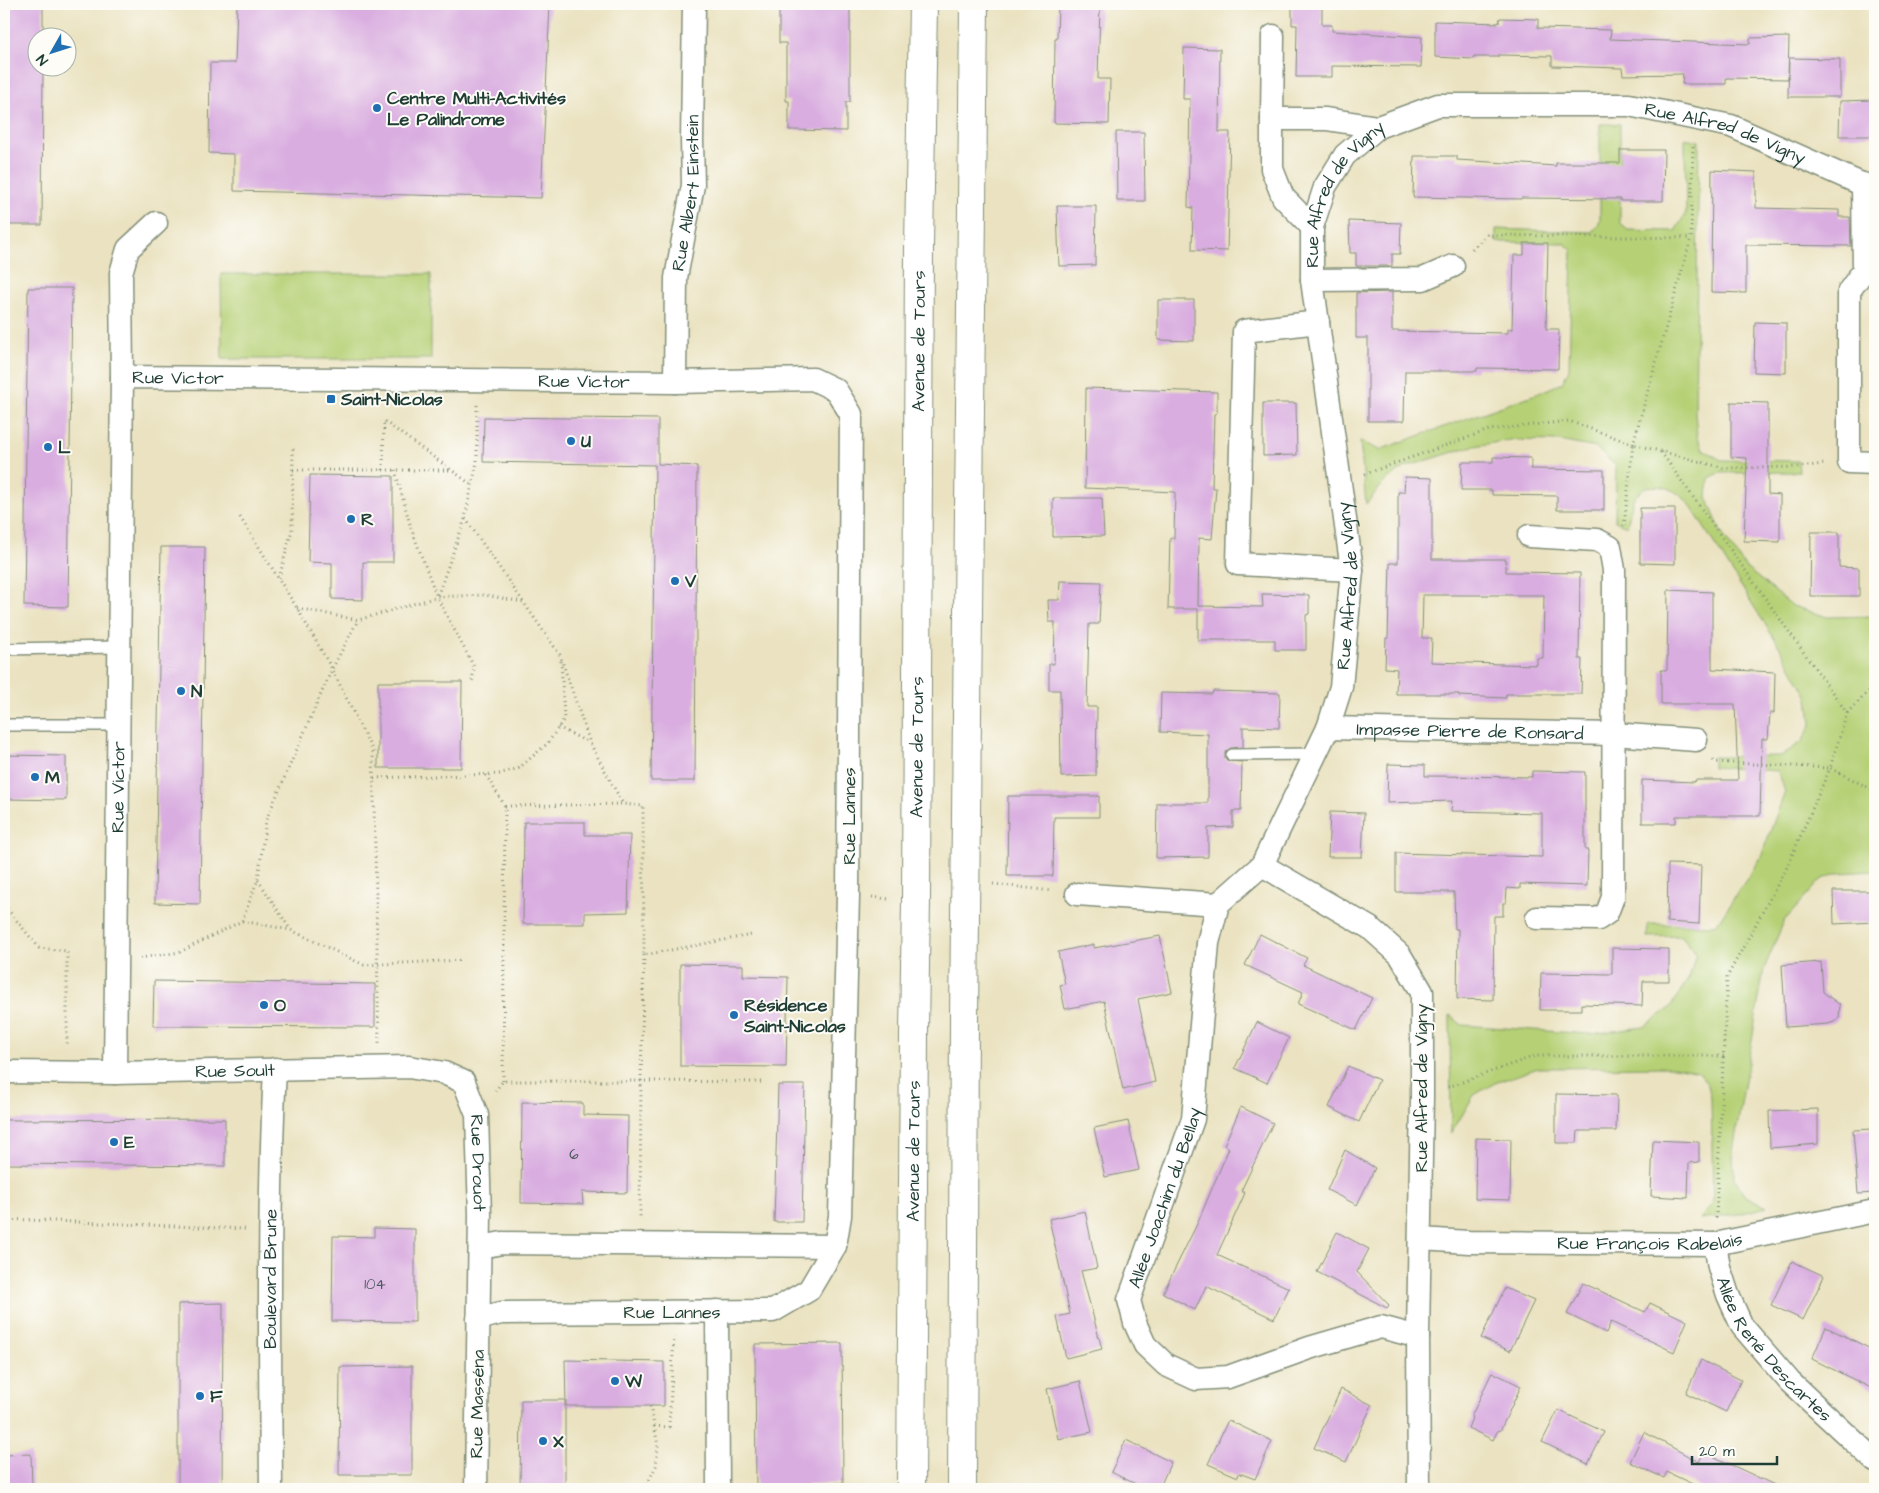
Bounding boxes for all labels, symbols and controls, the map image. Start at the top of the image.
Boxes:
north arrow [28,28,78,78]
text: N [32,50,53,69]
place label: Centre Multi-Activités Le Palindrome [387,86,566,132]
street label: Rue Alfred de Vigny [1642,97,1810,172]
marker: Centre Multi-Activités Le Palindrome [371,102,383,114]
street label: Rue Albert Einstein [665,114,706,273]
street label: Rue Alfred de Vigny [1300,115,1391,268]
street label: Avenue de Tours [906,270,932,412]
street label: Rue Victor [132,365,224,391]
street label: Rue Victor [538,369,630,395]
place label: Saint-Nicolas [340,387,443,412]
marker: Saint-Nicolas [325,393,337,405]
place label: U [581,429,591,454]
place label: L [58,435,71,460]
marker: U [565,435,577,447]
marker: L [42,441,54,453]
street label: Rue Alfred de Vigny [1331,500,1365,671]
place label: R [361,507,374,532]
marker: R [345,513,357,525]
place label: V [684,569,697,594]
marker: V [669,575,681,587]
street label: Avenue de Tours [904,676,930,818]
place label: N [191,679,203,704]
marker: N [175,685,187,697]
street label: Impasse Pierre de Ronsard [1356,717,1584,746]
street label: Rue Victor [105,741,131,833]
place label: M [45,765,60,790]
street label: Rue Lannes [837,767,862,865]
marker: M [29,771,41,783]
place label: O [274,993,286,1018]
place label: Résidence Saint-Nicolas [743,993,846,1039]
marker: O [258,999,270,1011]
street label: Rue Alfred de Vigny [1409,1004,1435,1172]
marker: Résidence Saint-Nicolas [728,1009,740,1021]
street label: Rue Soult [195,1058,276,1084]
street label: Avenue de Tours [901,1080,927,1222]
street label: Allée Joachim du Bellay [1122,1106,1208,1292]
street label: Rue Drouot [464,1114,492,1213]
place label: E [124,1130,135,1155]
marker: E [108,1136,120,1148]
house number: 6 [569,1144,579,1165]
street label: Boulevard Brune [258,1208,284,1349]
street label: Rue François Rabelais [1557,1227,1745,1257]
house number: 104 [364,1274,386,1295]
street label: Allée René Descartes [1710,1274,1837,1428]
street label: Rue Lannes [623,1300,721,1325]
street label: Rue Masséna [464,1349,491,1459]
place label: W [624,1369,642,1394]
marker: W [609,1375,621,1387]
place label: F [210,1384,223,1409]
marker: F [194,1390,206,1402]
place label: X [553,1429,564,1454]
scale bar [1692,1433,1776,1465]
marker: X [537,1435,549,1447]
text: 20 m [1699,1441,1735,1462]

